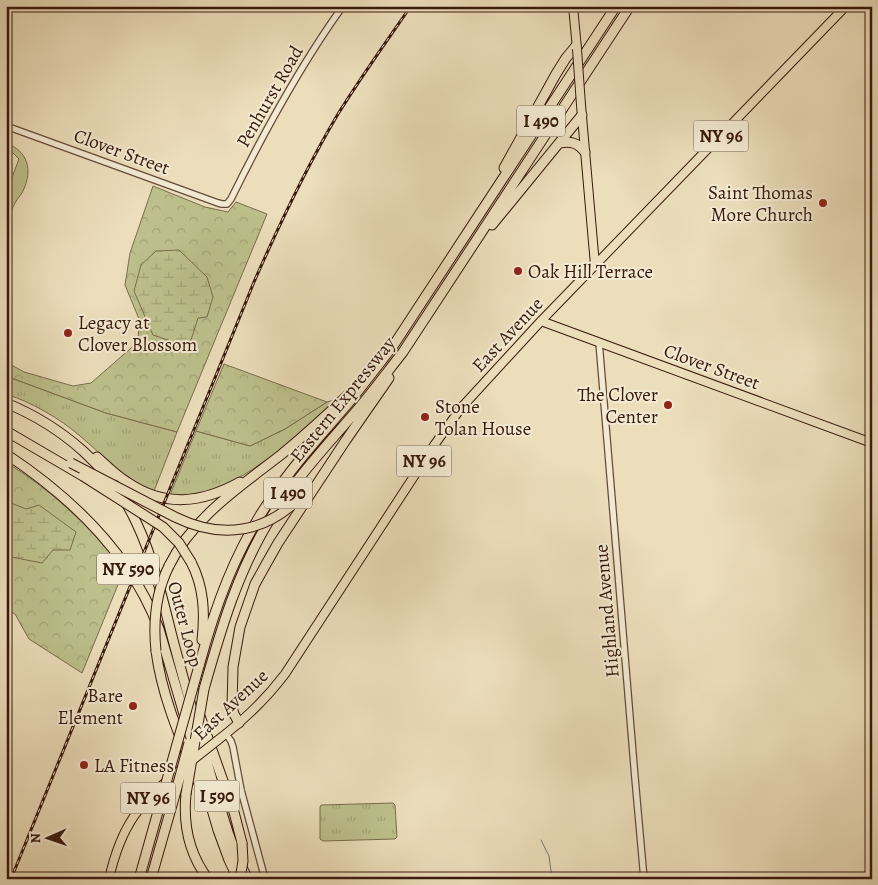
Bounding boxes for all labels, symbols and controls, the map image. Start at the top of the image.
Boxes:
street label: Penhurst Road [230,40,310,152]
road number: I 490 [517,105,565,136]
road number: NY 96 [694,120,748,152]
street label: Clover Street [70,123,173,181]
place label: Saint Thomas More Church [708,180,813,228]
marker: Saint Thomas More Church [817,197,829,209]
place label: Oak Hill Terrace [528,259,653,285]
marker: Oak Hill Terrace [512,265,524,277]
street label: East Avenue [466,291,549,378]
place label: Legacy at Clover Blossom [78,310,198,358]
marker: Legacy at Clover Blossom [62,327,74,339]
street label: Eastern Expressway [284,331,402,468]
street label: Clover Street [660,338,763,396]
place label: The Clover Center [577,382,658,430]
place label: Stone Tolan House [435,394,531,442]
marker: The Clover Center [662,399,674,411]
marker: Stone Tolan House [419,411,431,423]
road number: NY 96 [396,446,452,476]
road number: I 490 [264,478,312,508]
street label: Highland Avenue [588,543,626,679]
road number: NY 590 [97,554,159,584]
street label: Outer Loop [161,578,209,670]
street label: East Avenue [187,663,274,746]
place label: Bare Element [58,683,123,731]
marker: Bare Element [127,700,139,712]
place label: LA Fitness [94,753,174,779]
marker: LA Fitness [78,759,90,771]
road number: I 590 [194,780,240,811]
road number: NY 96 [120,782,176,814]
north arrow [22,812,72,862]
text: N [26,833,45,844]

